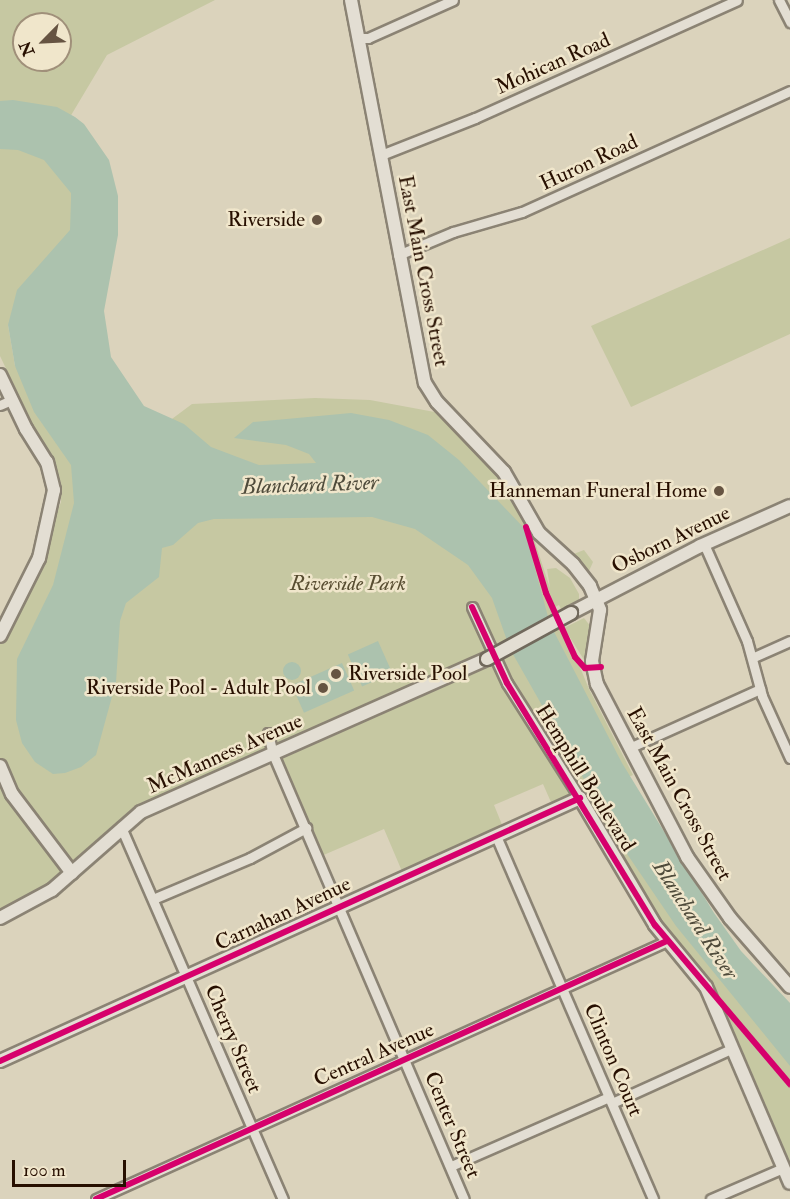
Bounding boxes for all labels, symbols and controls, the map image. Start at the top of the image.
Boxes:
north arrow [12,12,72,72]
street label: Mohican Road [492,28,614,100]
text: N [15,38,39,59]
street label: Huron Road [536,129,642,197]
street label: East Main Cross Street [392,173,454,369]
place label: Riverside [227,207,305,233]
marker: Riverside [310,213,324,227]
water label: Blanchard River [241,469,379,501]
place label: Hanneman Funeral Home [489,478,707,504]
marker: Hanneman Funeral Home [712,484,726,498]
street label: Osborn Avenue [608,500,734,580]
park label: Riverside Park [290,571,406,597]
place label: Riverside Pool [348,661,467,687]
marker: Riverside Pool [329,667,343,681]
place label: Riverside Pool - Adult Pool [86,675,311,701]
marker: Riverside Pool - Adult Pool [316,681,330,695]
street label: Hemphill Boulevard [530,700,640,856]
street label: East Main Cross Street [621,703,737,885]
street label: McManness Avenue [143,708,307,800]
water label: Blanchard River [647,855,743,985]
street label: Carnahan Avenue [211,872,355,956]
street label: Cherry Street [199,981,267,1097]
street label: Clinton Court [578,1000,648,1120]
street label: Central Avenue [310,1017,438,1093]
street label: Center Street [418,1068,486,1182]
scale bar [15,1148,129,1186]
text: 100 m [23,1159,66,1182]

